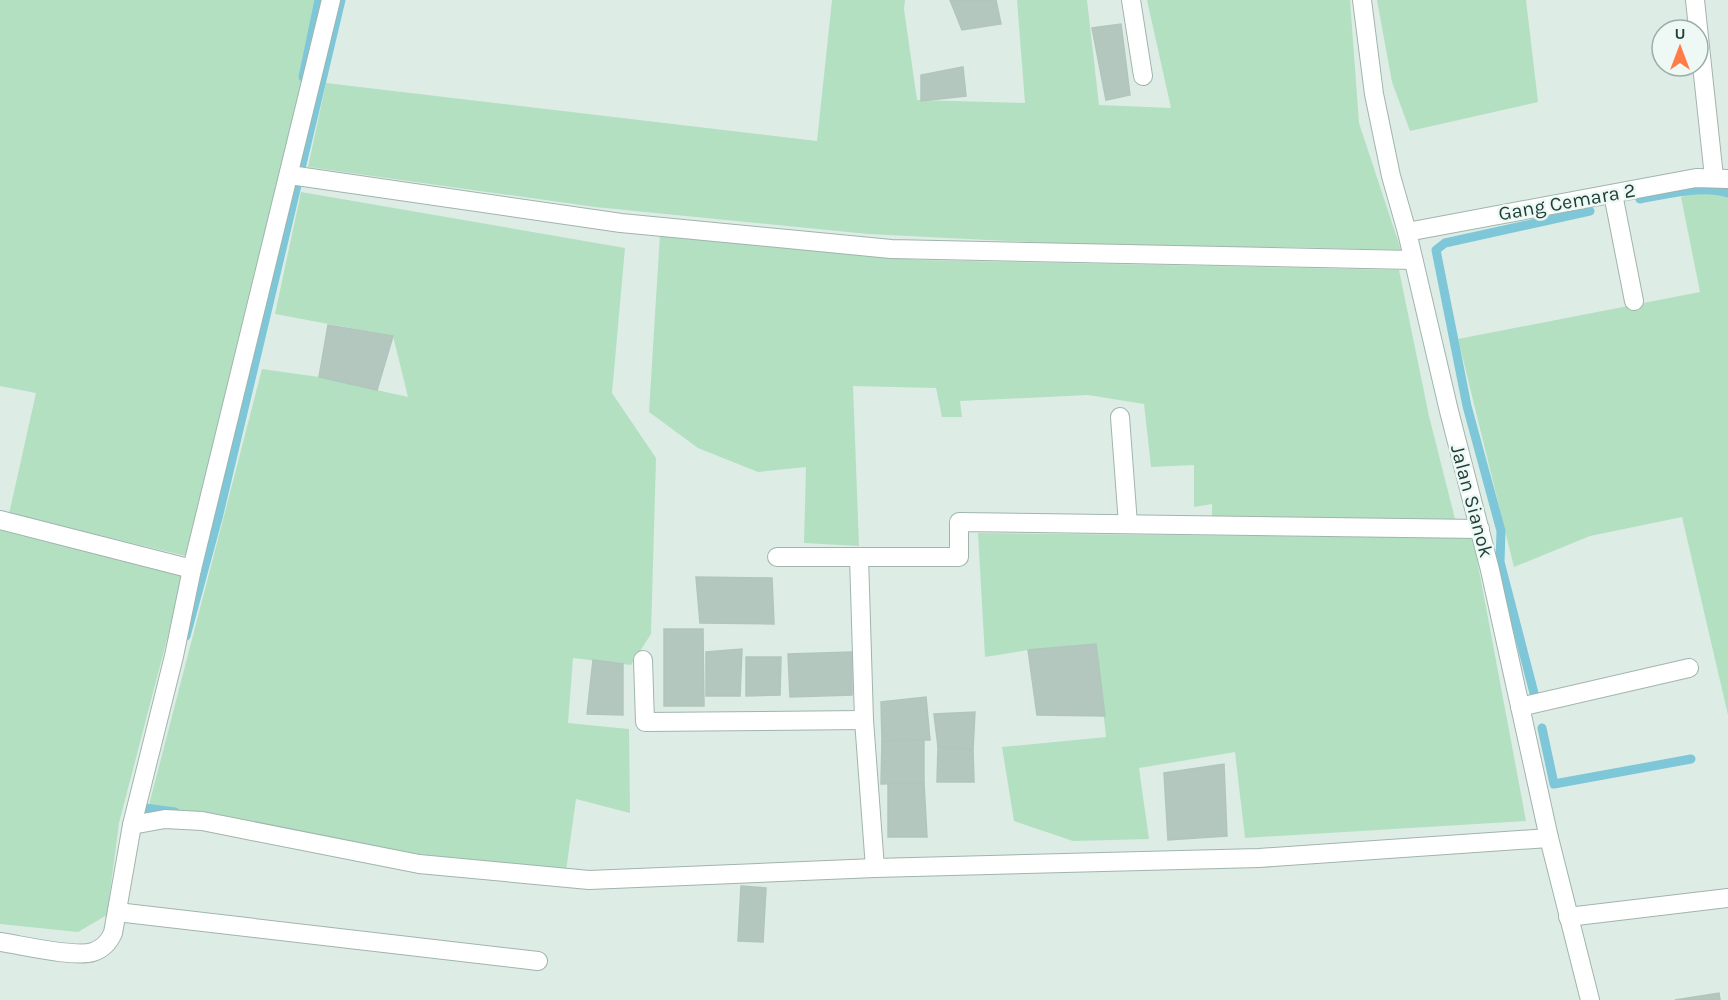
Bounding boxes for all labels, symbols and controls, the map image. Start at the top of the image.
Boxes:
north arrow [1650,18,1710,78]
text: U [1674,24,1686,43]
street label: Gang Cemara 2 [1497,179,1637,225]
street label: Jalan Sianok [1446,442,1498,560]

